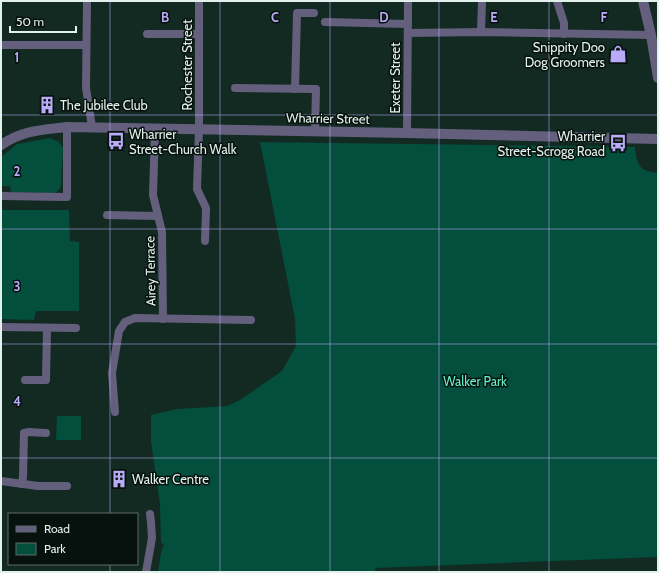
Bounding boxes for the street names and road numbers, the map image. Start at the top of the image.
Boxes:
street label: Rochester Street [179,19,195,111]
street label: Exeter Street [387,42,403,114]
street label: Wharrier Street [286,109,371,127]
street label: Airey Terrace [141,235,159,306]

